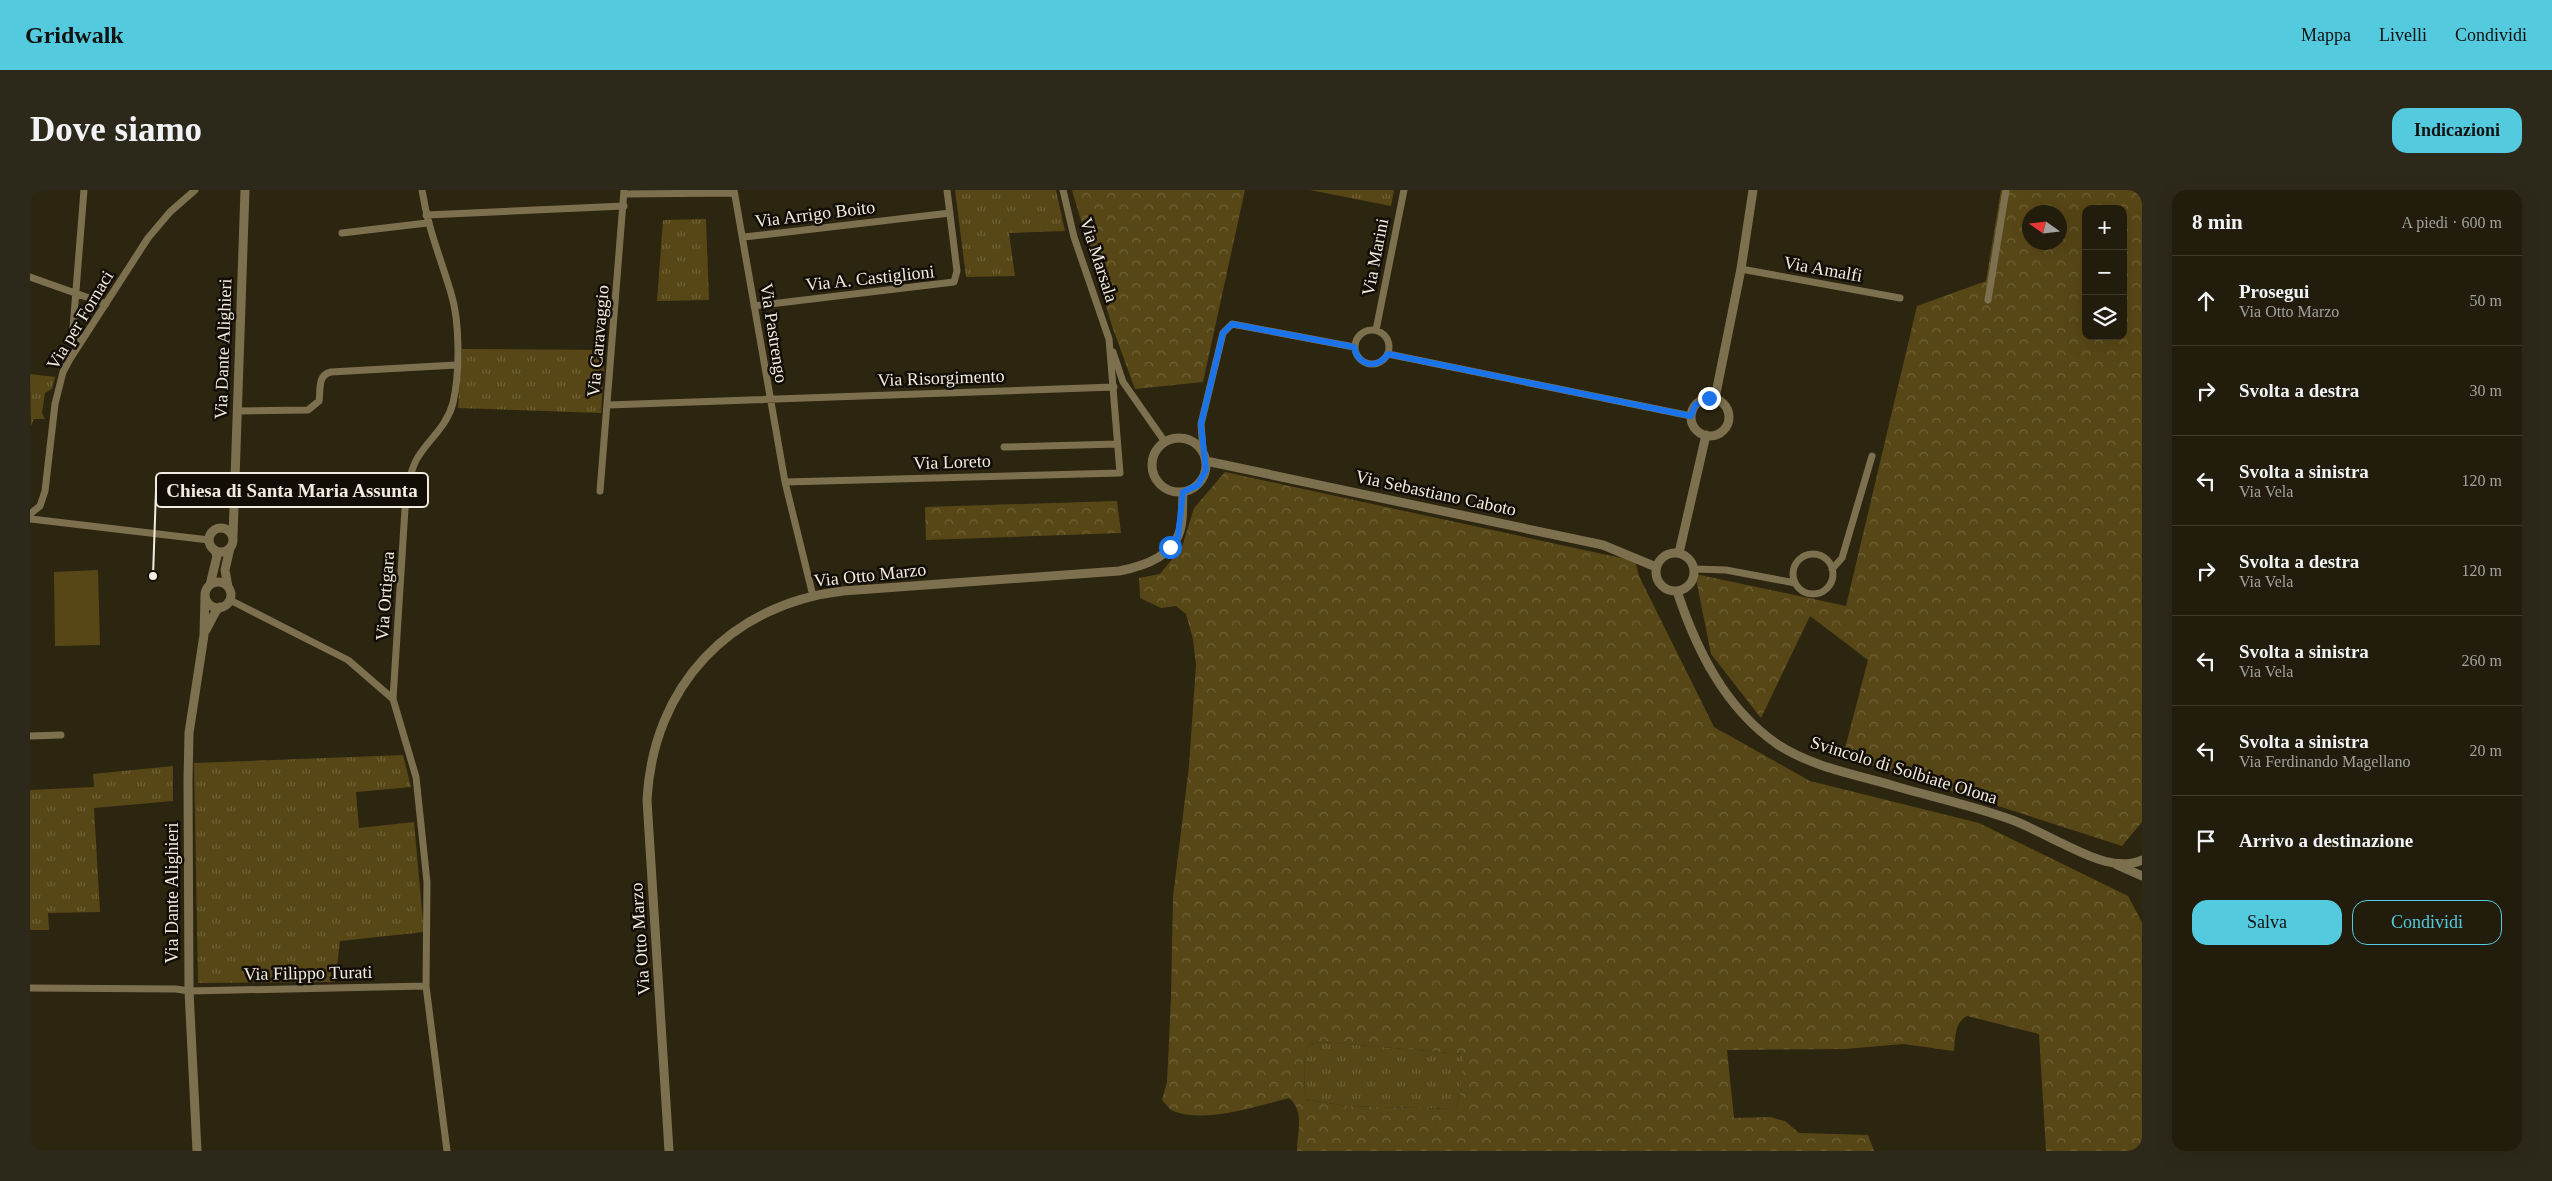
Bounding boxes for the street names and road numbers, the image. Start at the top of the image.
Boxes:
street label: Via Arrigo Boito [754,197,876,231]
street label: Via Marsala [1076,215,1122,305]
street label: Via Marini [1358,217,1392,297]
street label: Via Amalfi [1782,252,1864,286]
street label: Via A. Castiglioni [805,261,935,295]
street label: Via per Fornaci [43,267,117,373]
street label: Via Dante Alighieri [211,278,235,420]
street label: Via Pastrengo [756,282,792,384]
street label: Via Caravaggio [583,284,613,398]
street label: Via Risorgimento [877,366,1005,390]
street label: Via Loreto [913,451,991,473]
street label: Via Sebastiano Caboto [1354,466,1518,520]
street label: Via Ortigara [372,551,398,641]
street label: Via Otto Marzo [813,559,927,591]
street label: Svincolo di Solbiate Olona [1808,732,2000,808]
street label: Via Dante Alighieri [162,823,182,963]
street label: Via Otto Marzo [626,882,654,996]
street label: Via Filippo Turati [243,962,373,984]

